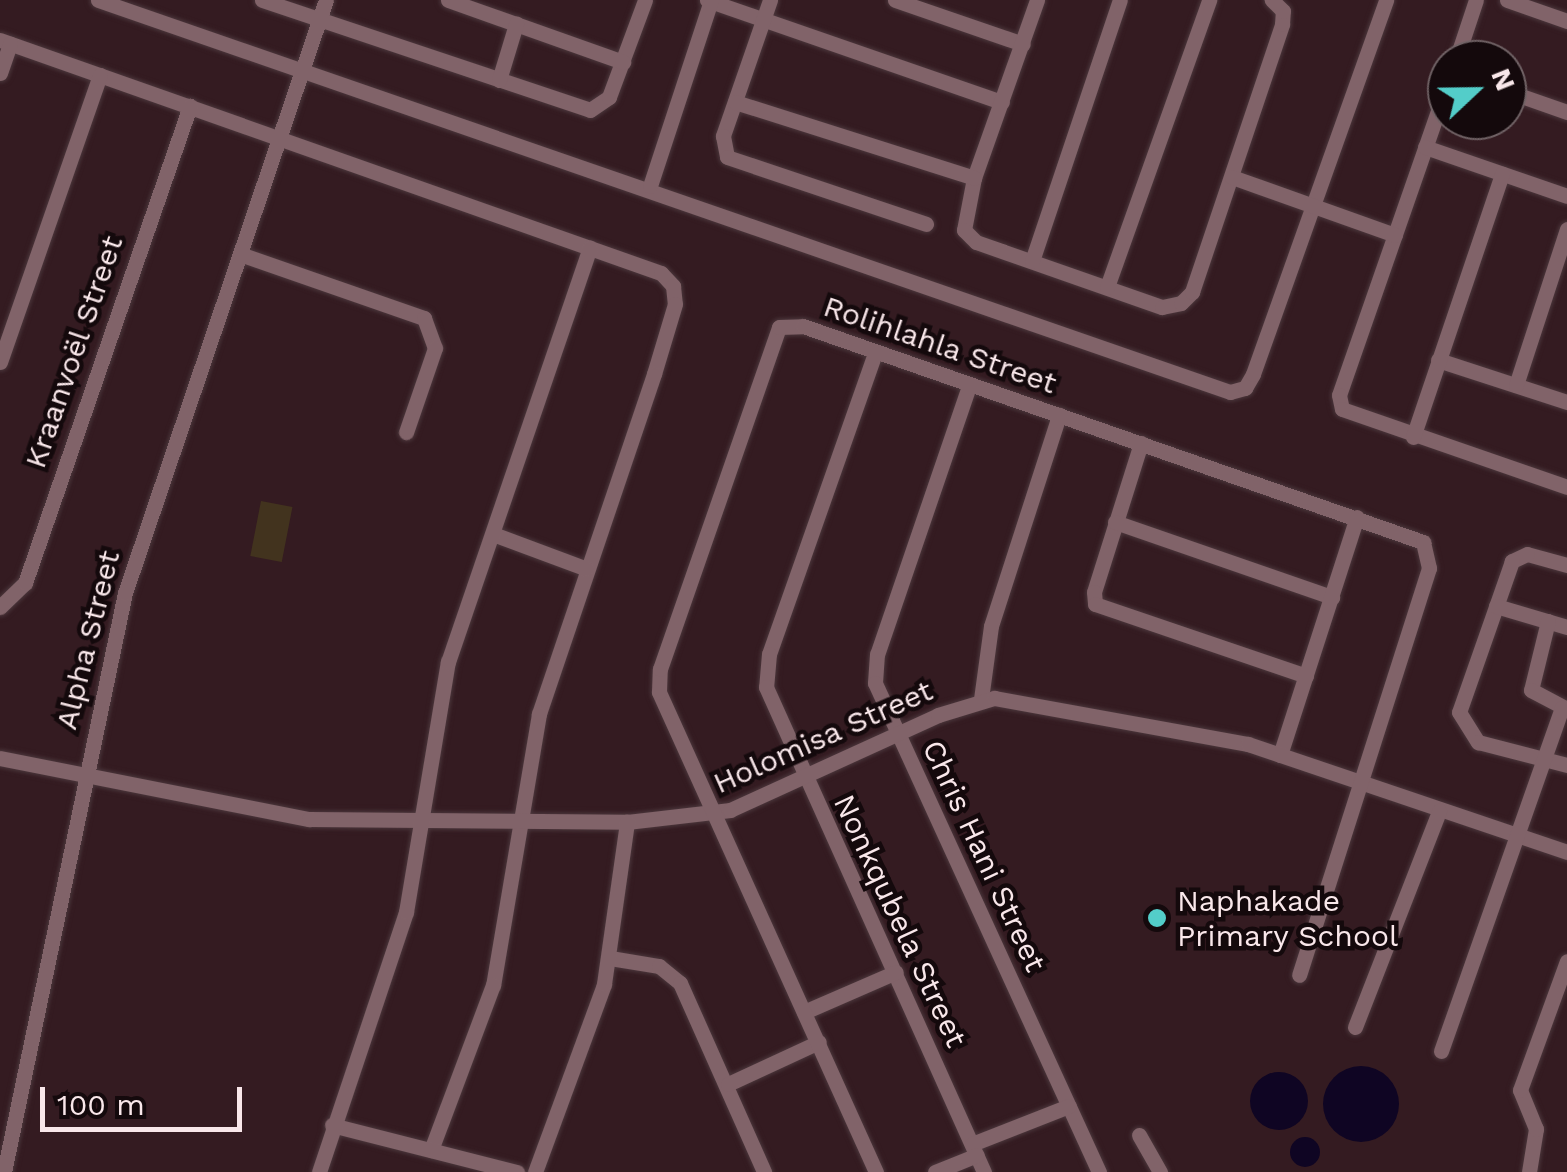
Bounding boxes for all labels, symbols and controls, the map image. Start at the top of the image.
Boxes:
north arrow [1427,40,1527,140]
text: N [1484,64,1523,95]
street label: Kraanvoël Street [17,231,131,473]
street label: Rolihlahla Street [819,288,1061,402]
street label: Alpha Street [48,546,128,734]
street label: Holomisa Street [707,672,939,802]
street label: Chris Hani Street [915,735,1053,977]
street label: Nonkqubela Street [826,789,974,1053]
place label: Naphakade Primary School [1177,883,1399,954]
marker: Naphakade Primary School [1146,907,1168,929]
scale bar [45,1067,248,1129]
text: 100 m [57,1087,145,1122]

